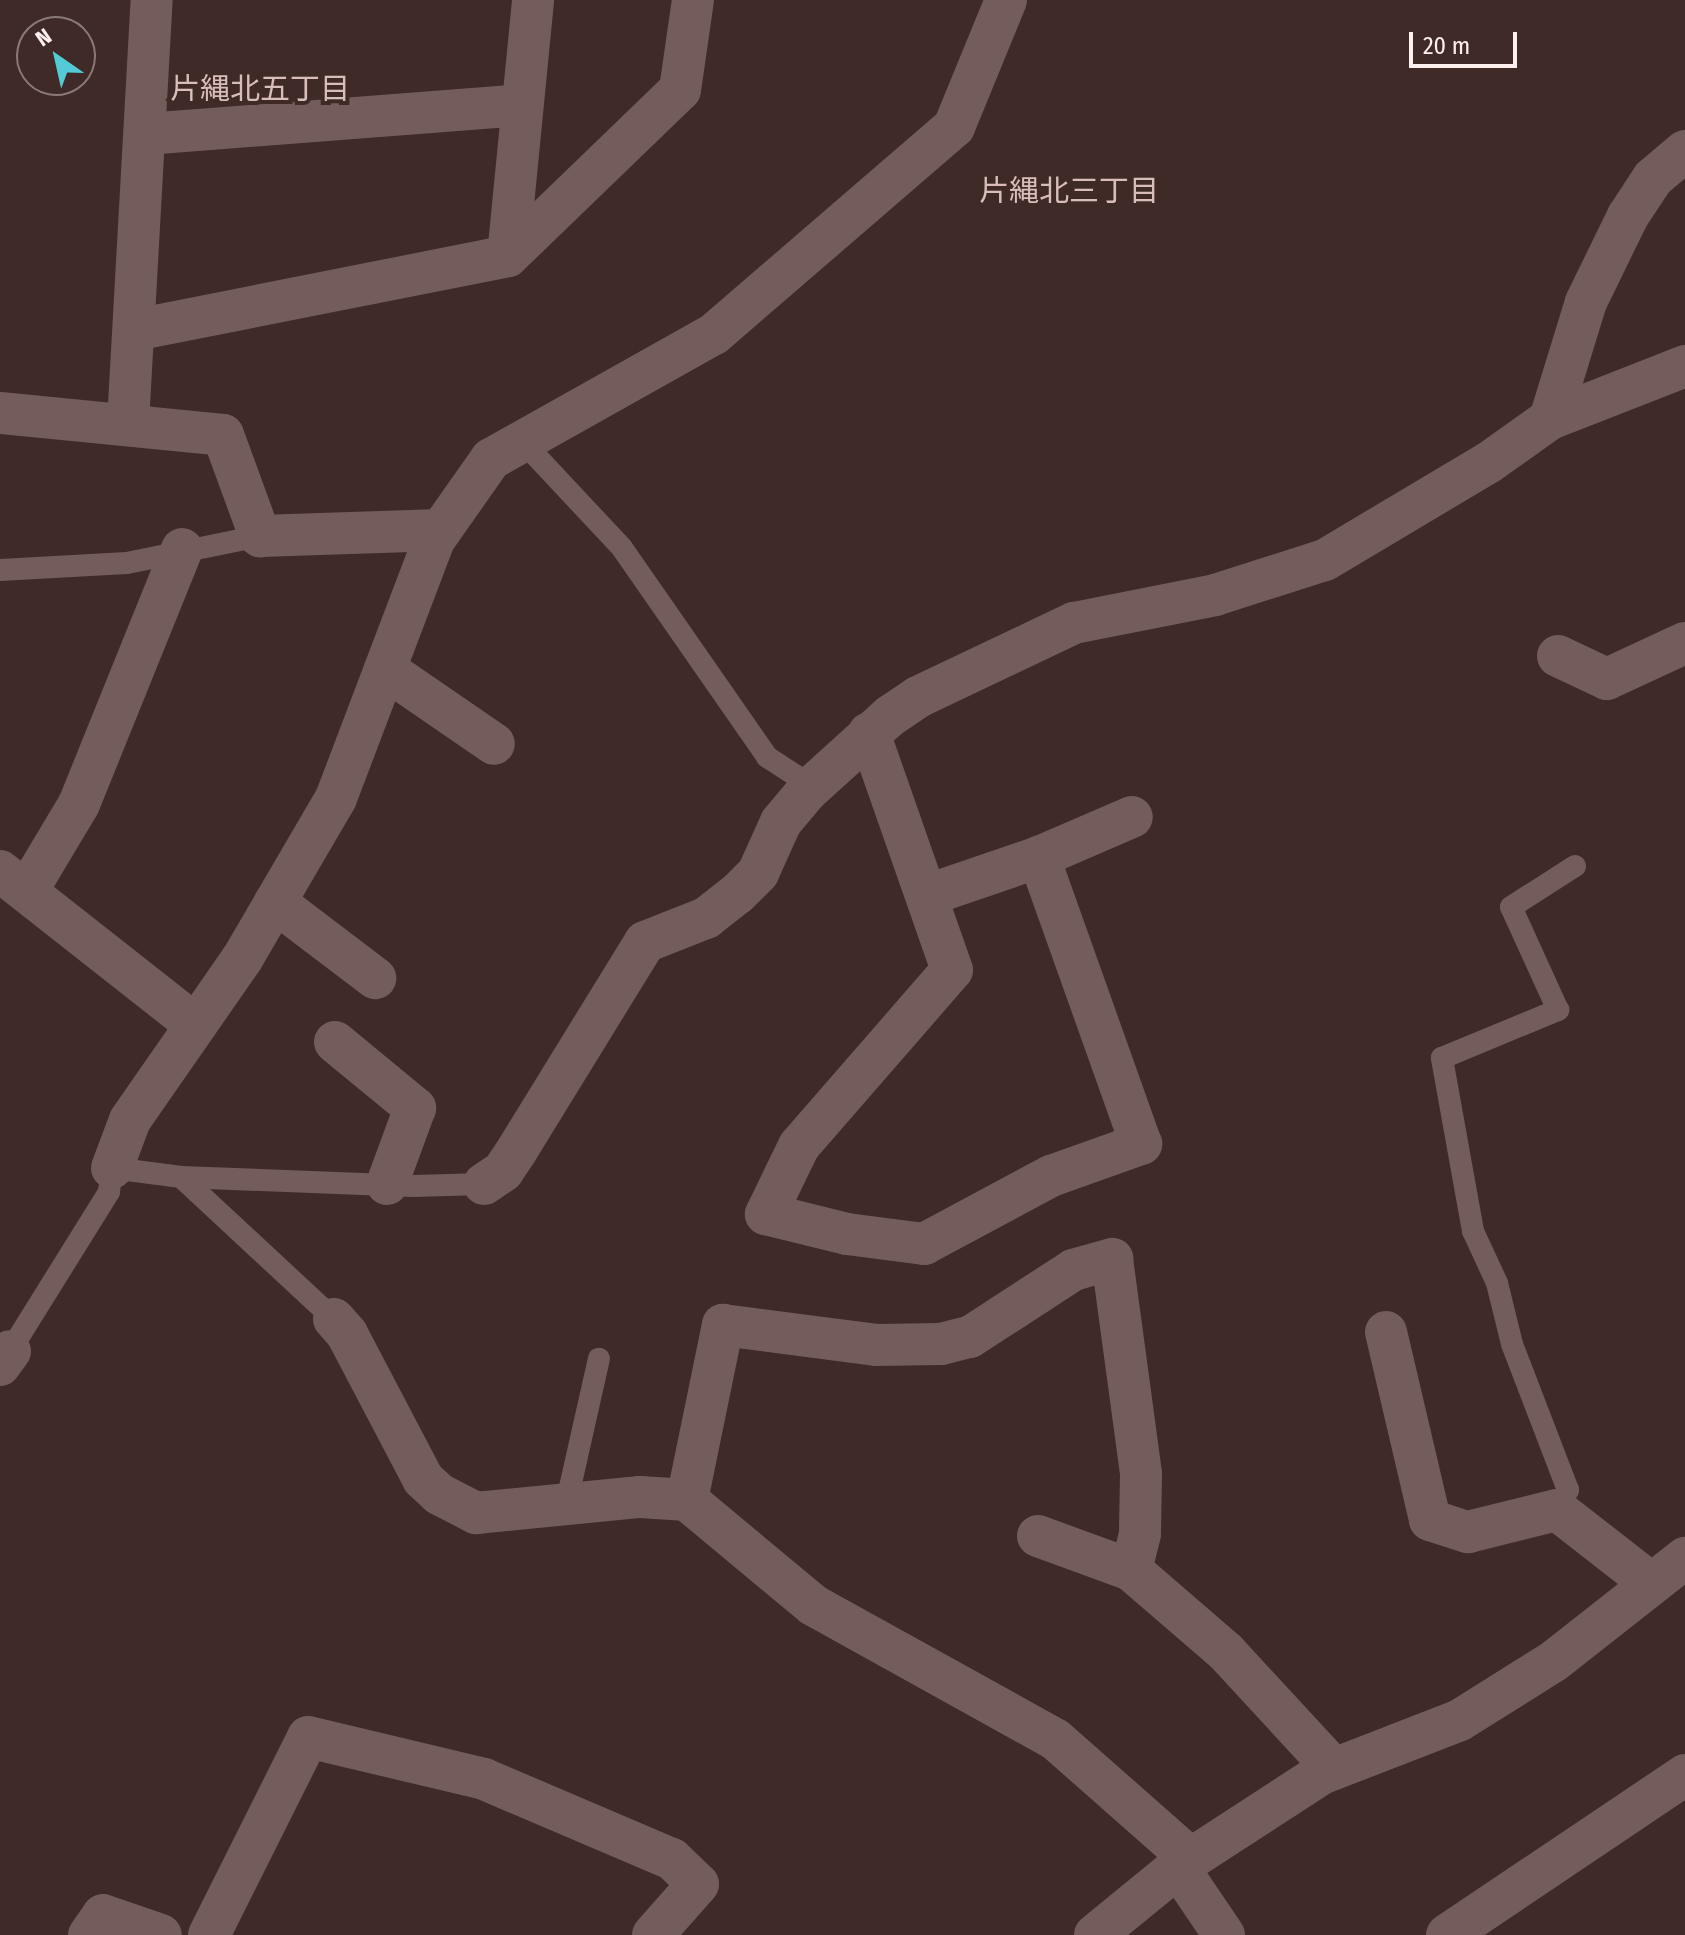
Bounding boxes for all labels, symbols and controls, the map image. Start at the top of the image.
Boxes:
north arrow [16,16,96,96]
scale bar [1413,16,1521,66]
text: N [30,22,56,52]
text: 20 m [1423,32,1470,60]
district label: 片縄北五丁目 [170,71,350,107]
district label: 片縄北三丁目 [979,173,1159,209]

